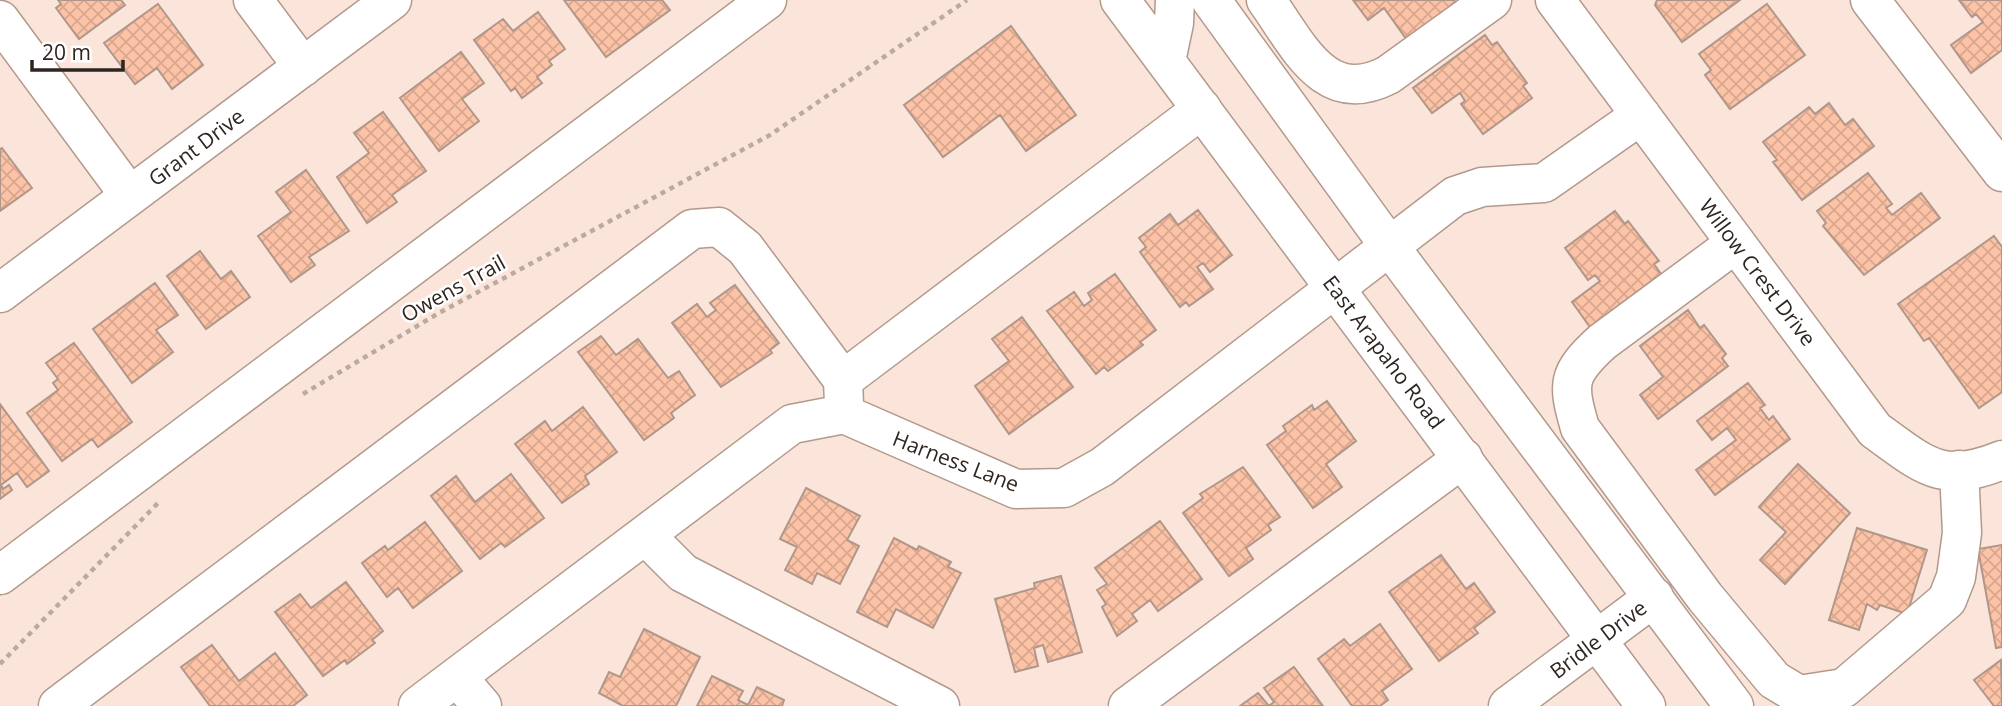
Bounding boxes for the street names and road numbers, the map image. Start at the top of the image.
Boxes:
street label: Grant Drive [143,102,249,192]
street label: Willow Crest Drive [1693,193,1823,351]
street label: Owens Trail [396,248,510,328]
street label: East Arapaho Road [1317,270,1451,434]
street label: Harness Lane [889,424,1023,498]
street label: Bridle Drive [1544,593,1652,685]

